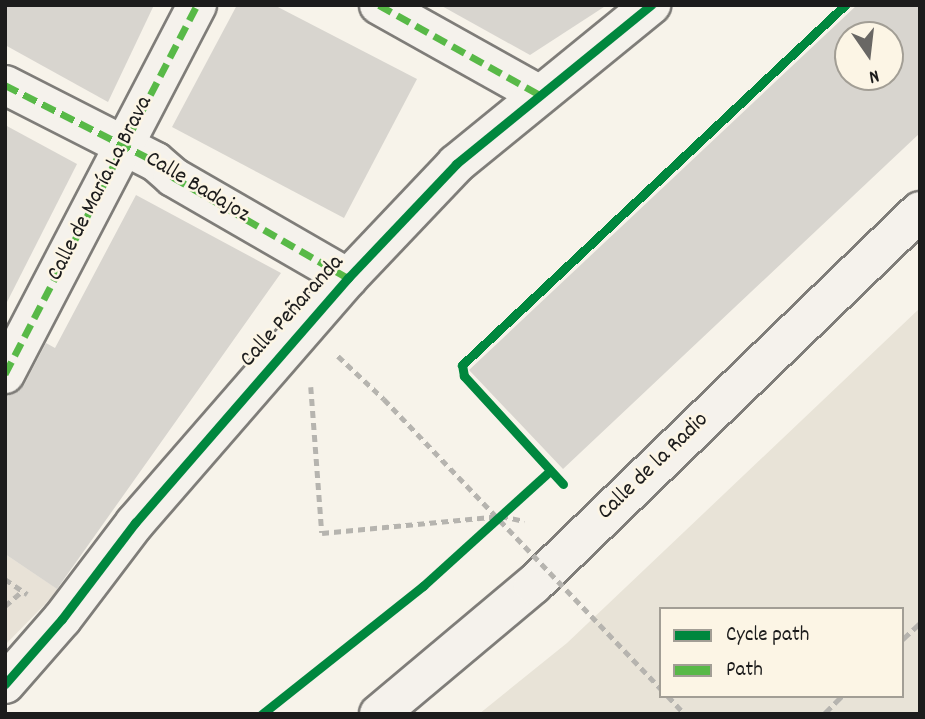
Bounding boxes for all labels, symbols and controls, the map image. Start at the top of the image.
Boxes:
north arrow [834,21,904,91]
text: N [866,61,882,89]
street label: Calle de María La Brava [42,92,160,286]
street label: Calle Badajoz [140,146,254,230]
street label: Calle Peñaranda [235,250,351,374]
street label: Calle de la Radio [593,407,715,527]
legend [659,607,904,698]
text: Cycle path [726,621,809,651]
text: Path [726,656,763,686]

